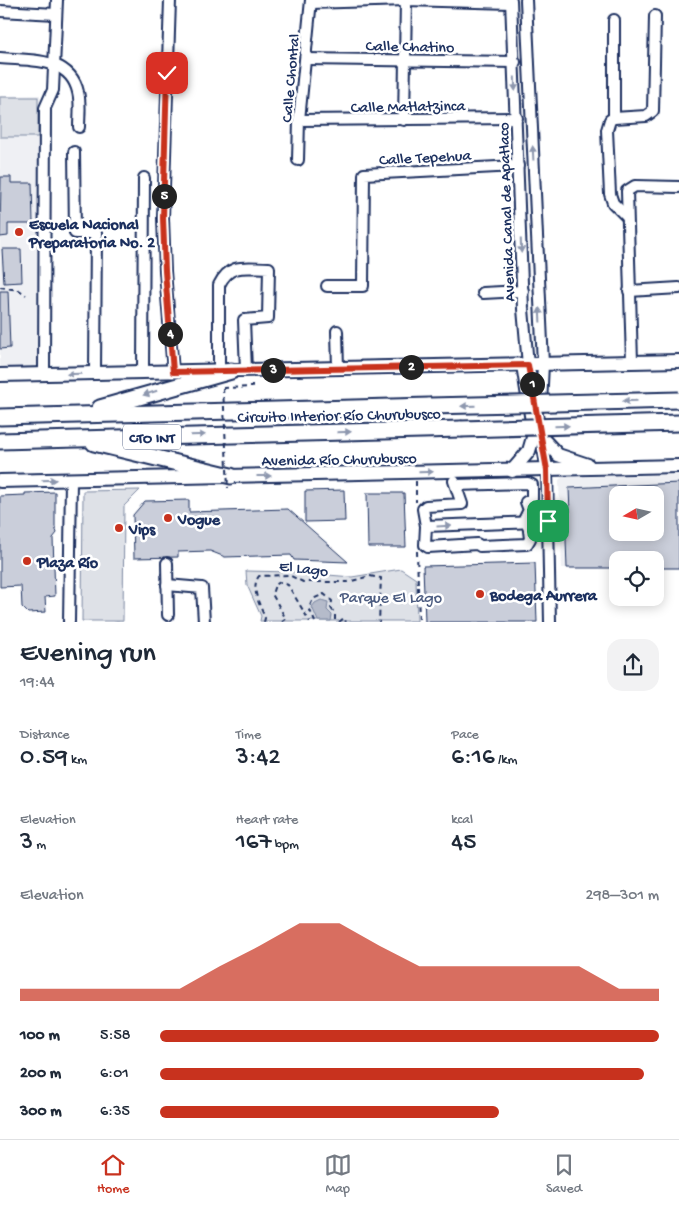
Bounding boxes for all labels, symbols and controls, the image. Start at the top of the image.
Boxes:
street label: Calle Chontal [279,33,306,123]
street label: Calle Chatino [365,38,454,59]
pin [146,52,188,94]
icon: check [153,59,181,87]
one-way arrow [512,76,520,92]
street label: Calle Matlatzinca [351,98,467,119]
street label: Avenida Canal de Apatlaco [496,122,521,302]
one-way arrow [529,145,537,161]
street label: Calle Tepehua [379,148,473,171]
pin: 5 [152,184,176,208]
text: 5 [161,188,168,205]
place label: Escuela Nacional Preparatoria No. 2 [28,217,155,254]
marker: Escuela Nacional Preparatoria No. 2 [13,226,25,238]
one-way arrow [517,238,525,254]
one-way arrow [536,307,544,323]
pin: 4 [158,322,182,346]
text: 4 [167,326,174,343]
pin: 2 [398,354,424,380]
pin: 3 [260,358,286,382]
text: 2 [408,359,415,376]
text: 3 [270,362,277,379]
one-way arrow [66,370,82,378]
pin: 1 [520,372,544,396]
text: 1 [530,376,535,393]
one-way arrow [143,390,158,398]
one-way arrow [622,398,638,406]
one-way arrow [460,402,476,410]
street label: Circuito Interior Río Churubusco [237,406,441,429]
one-way arrow [554,422,570,430]
road number: CTO INT [123,424,181,450]
one-way arrow [336,427,352,435]
one-way arrow [190,431,206,439]
street label: Avenida Río Churubusco [261,451,417,472]
one-way arrow [418,468,434,476]
one-way arrow [256,472,272,480]
one-way arrow [41,476,57,484]
north arrow [609,486,664,541]
map controls [609,486,664,606]
pin [527,500,569,542]
icon: arrive [534,507,562,535]
marker: Vogue [162,512,174,524]
place label: Vogue [177,512,221,531]
one-way arrow [436,521,452,529]
marker: Vips [113,522,125,534]
place label: Vips [128,522,156,541]
button: locate [609,551,664,606]
marker: Plaza Río [21,555,33,567]
place label: Plaza Río [36,555,99,574]
street label: El Lago [278,558,329,583]
marker: Bodega Aurrera [474,588,486,600]
place label: Bodega Aurrera [489,588,598,607]
park label: Parque El Lago [339,590,442,609]
text: Evening run [20,638,156,671]
button: share [607,639,659,691]
text: 19:44 [20,674,55,693]
text: Distance [20,727,69,744]
text: Time [236,727,261,744]
text: Pace [451,727,479,744]
text: 0.59 [20,744,68,773]
text: 3:42 [236,744,281,773]
text: 6:16 [451,744,495,773]
text: km [68,752,87,769]
text: /km [495,752,517,769]
text: Elevation [20,812,76,829]
text: Heart rate [236,812,298,829]
text: kcal [451,812,473,829]
text: 3 [20,829,33,858]
text: 167 [236,829,271,858]
text: 45 [451,829,476,858]
text: m [33,837,46,854]
text: bpm [271,837,299,854]
text: Elevation [20,887,84,906]
text: 298–301 m [586,887,659,906]
text: 100 m [20,1027,60,1046]
text: 5:58 [100,1027,131,1046]
text: 200 m [20,1065,61,1084]
text: 6:01 [100,1065,129,1084]
text: 300 m [20,1103,62,1122]
text: 6:35 [100,1103,130,1122]
tab: Home [97,1151,130,1198]
tab: Map [324,1151,352,1198]
tab: Saved [546,1151,582,1198]

